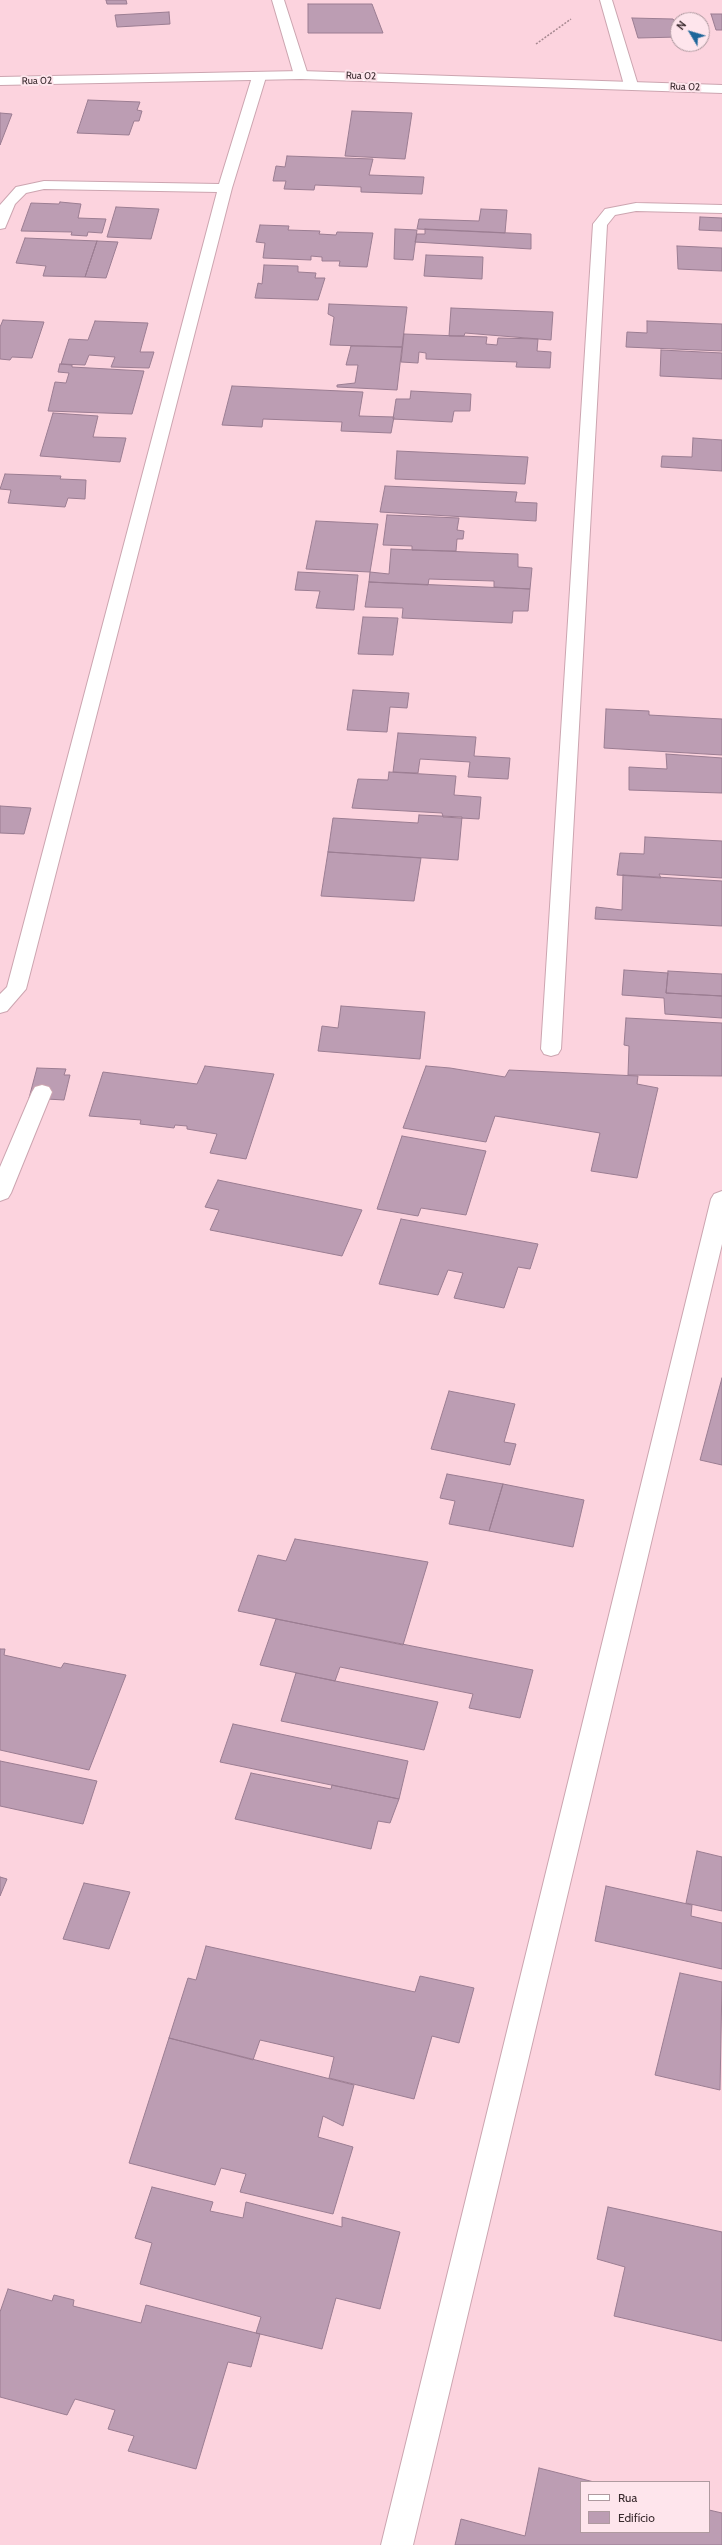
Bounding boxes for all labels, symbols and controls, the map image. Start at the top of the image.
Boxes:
north arrow [670,12,710,52]
text: N [673,18,689,33]
street label: Rua 02 [346,69,376,83]
street label: Rua 02 [22,75,52,87]
street label: Rua 02 [670,80,700,94]
legend [580,2481,710,2533]
text: Rua [618,2490,637,2505]
text: Edifício [618,2510,655,2525]

